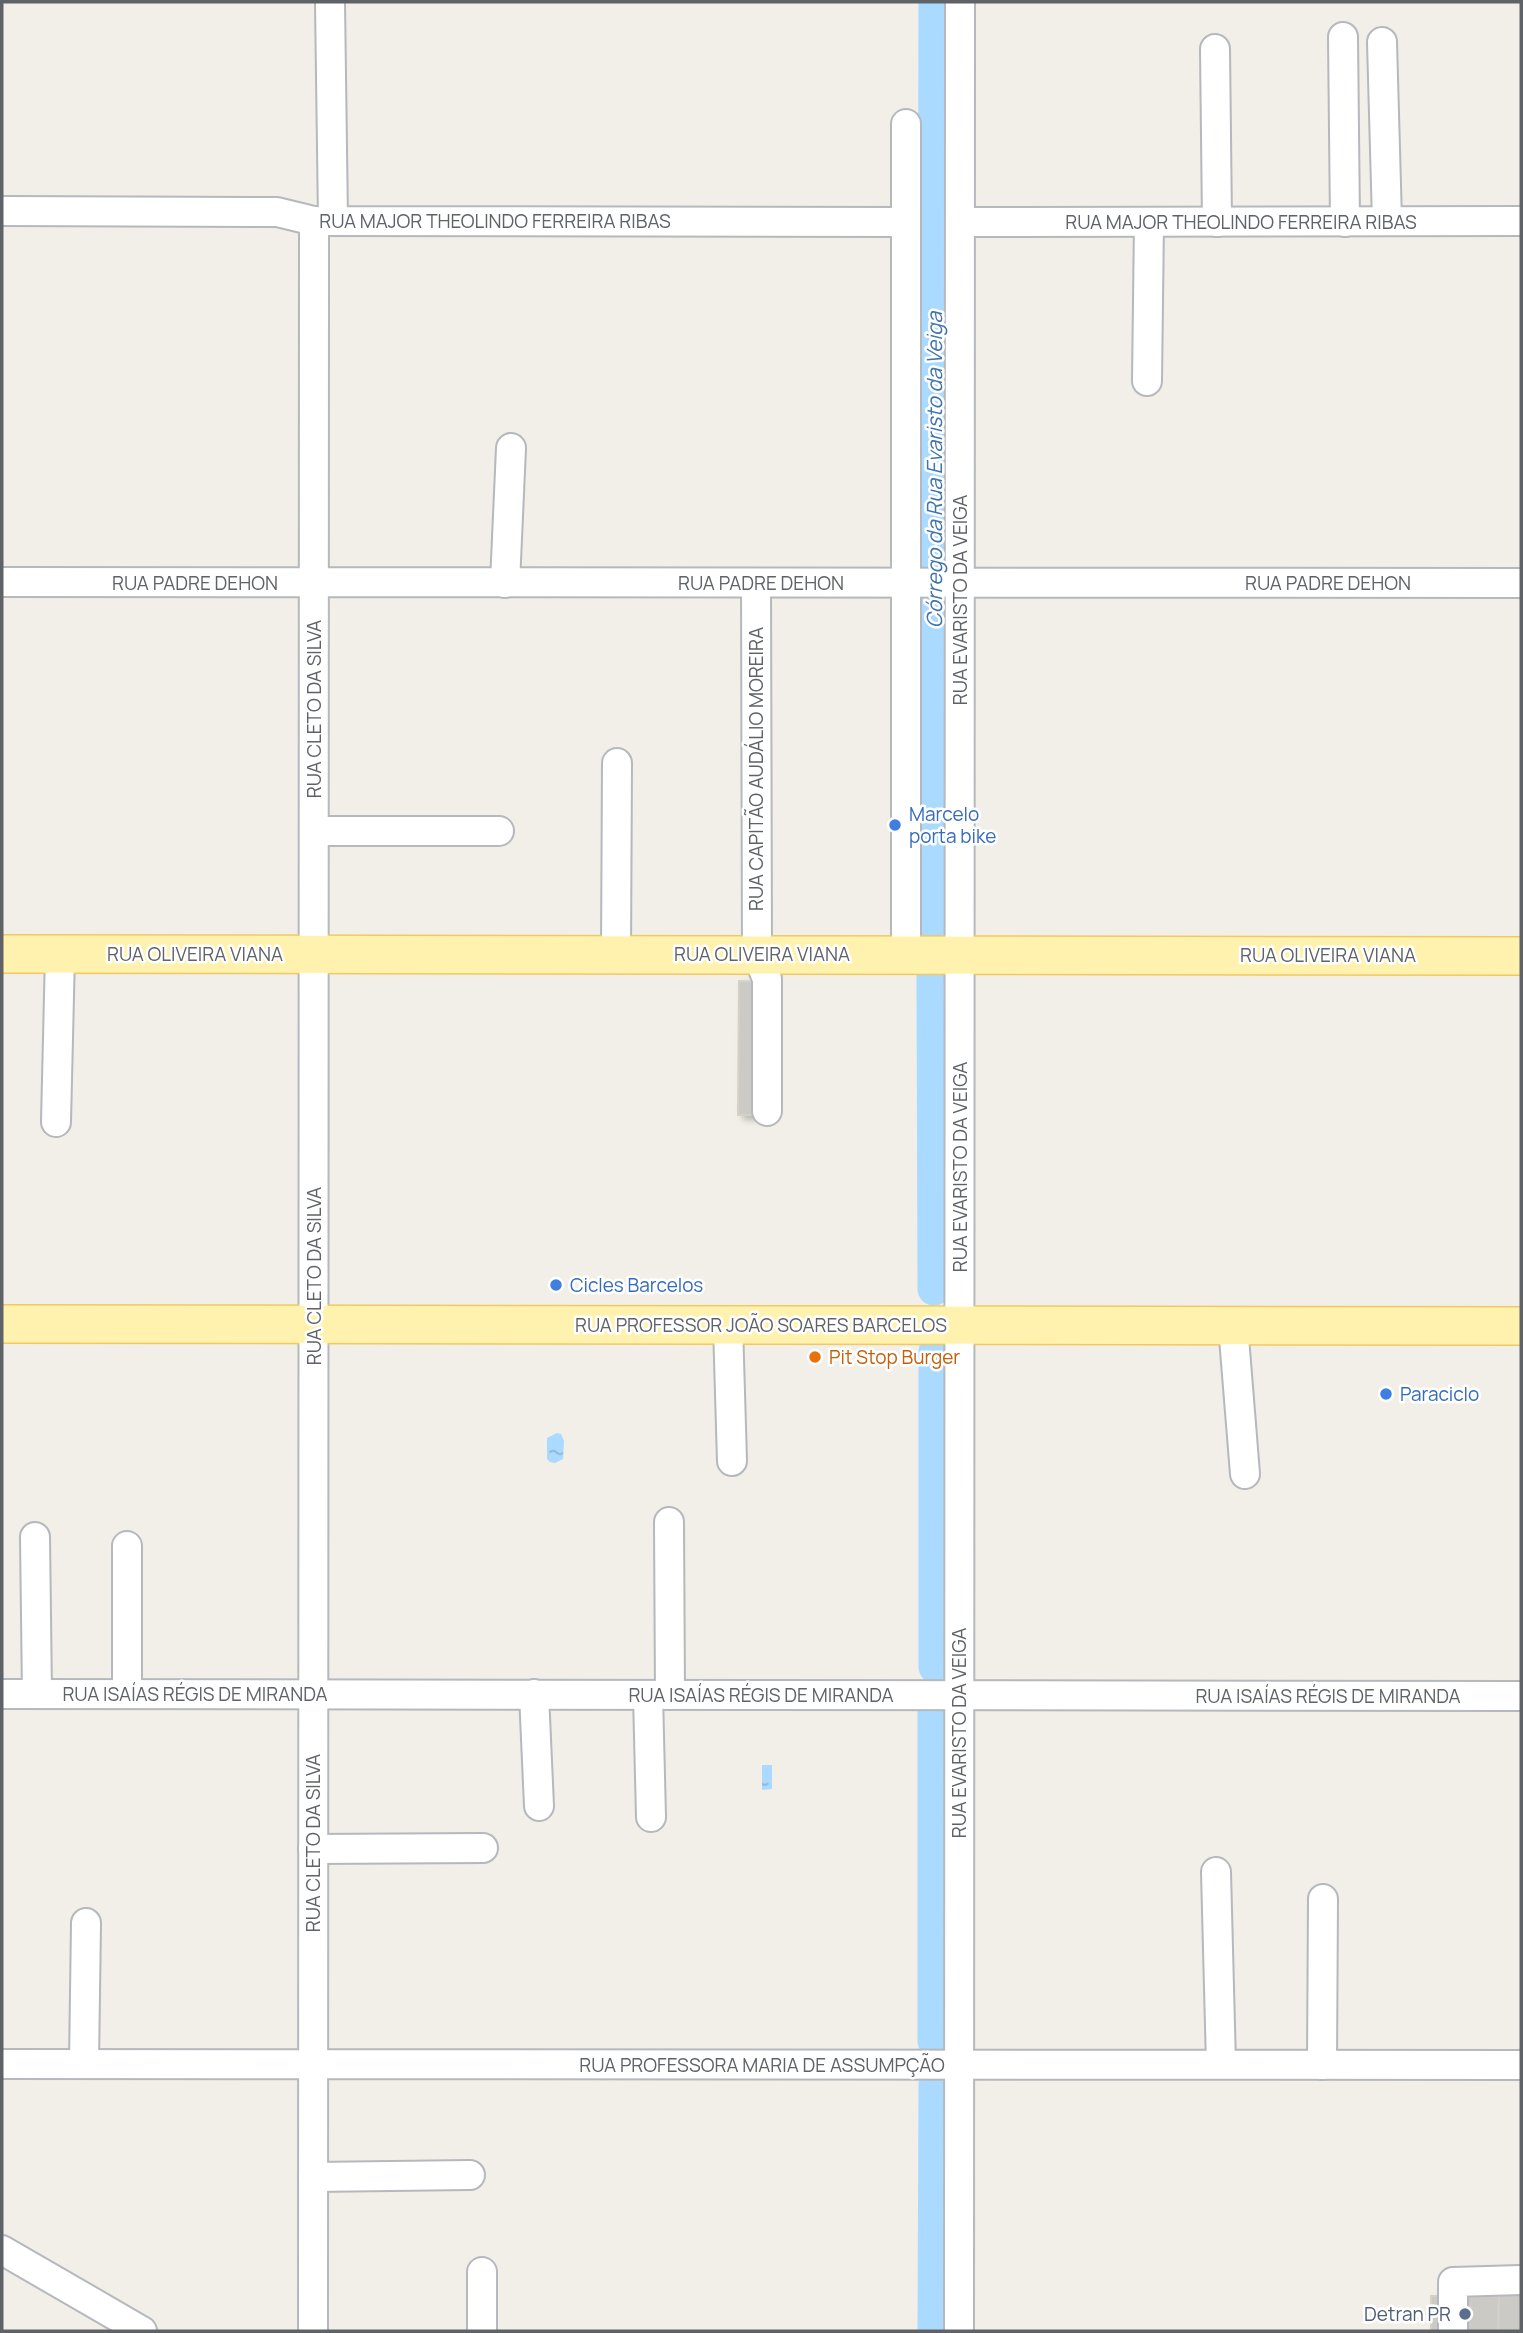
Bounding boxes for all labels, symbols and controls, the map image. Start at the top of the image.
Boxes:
street label: RUA MAJOR THEOLINDO FERREIRA RIBAS [319,208,671,234]
street label: RUA MAJOR THEOLINDO FERREIRA RIBAS [1065,209,1417,235]
water label: Córrego da Rua Evaristo da Veiga [920,310,948,628]
street label: RUA EVARISTO DA VEIGA [947,495,973,705]
street label: RUA PADRE DEHON [112,570,278,596]
street label: RUA PADRE DEHON [678,570,844,596]
street label: RUA PADRE DEHON [1245,570,1411,596]
street label: RUA CLETO DA SILVA [301,620,327,798]
street label: RUA CAPITÃO AUDÁLIO MOREIRA [743,627,769,911]
place label: Marcelo porta bike [909,801,996,849]
marker: Marcelo porta bike [887,817,903,833]
street label: RUA OLIVEIRA VIANA [107,941,283,967]
street label: RUA OLIVEIRA VIANA [674,941,850,967]
street label: RUA OLIVEIRA VIANA [1240,942,1416,968]
street label: RUA EVARISTO DA VEIGA [947,1062,973,1272]
street label: RUA CLETO DA SILVA [301,1187,327,1365]
place label: Cicles Barcelos [570,1272,703,1298]
marker: Cicles Barcelos [548,1277,564,1293]
street label: RUA PROFESSOR JOÃO SOARES BARCELOS [575,1312,947,1338]
place label: Pit Stop Burger [829,1344,960,1370]
marker: Pit Stop Burger [807,1349,823,1365]
place label: Paraciclo [1400,1381,1479,1407]
marker: Paraciclo [1378,1386,1394,1402]
street label: RUA EVARISTO DA VEIGA [946,1628,972,1838]
street label: RUA ISAÍAS RÉGIS DE MIRANDA [62,1681,328,1707]
street label: RUA ISAÍAS RÉGIS DE MIRANDA [628,1682,894,1708]
street label: RUA ISAÍAS RÉGIS DE MIRANDA [1195,1683,1461,1709]
street label: RUA CLETO DA SILVA [300,1754,326,1932]
street label: RUA PROFESSORA MARIA DE ASSUMPÇÃO [579,2052,945,2078]
place label: Detran PR [1364,2301,1451,2327]
marker: Detran PR [1457,2306,1473,2322]

